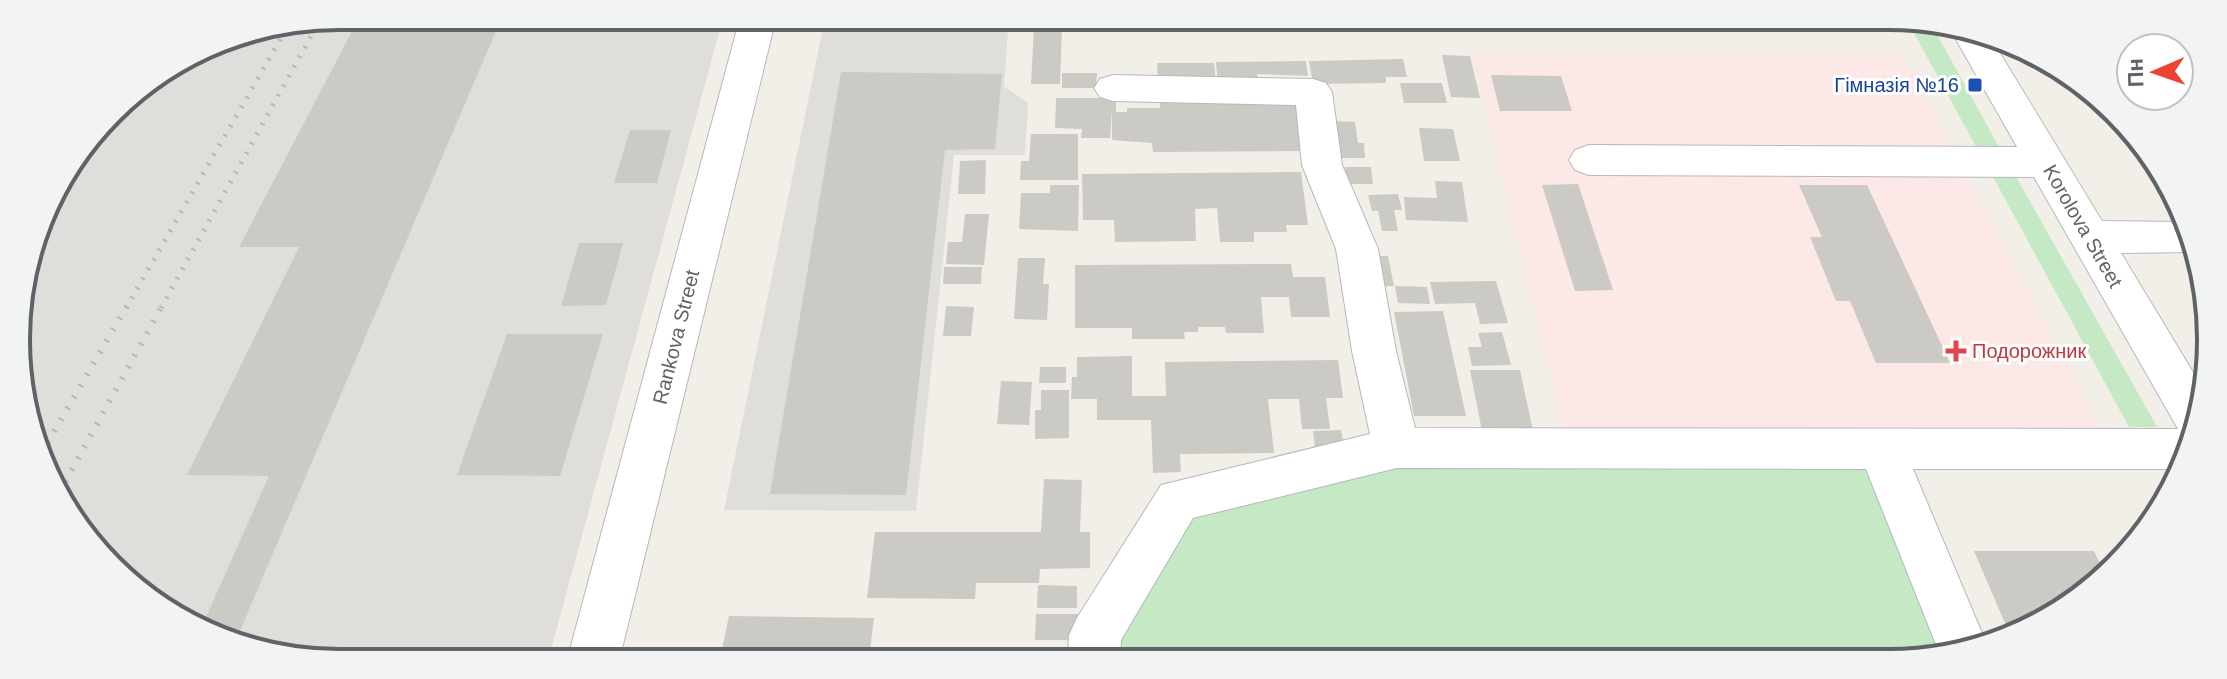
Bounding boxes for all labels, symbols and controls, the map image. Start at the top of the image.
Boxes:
north arrow [2115,32,2195,112]
text: Пн [2123,58,2149,88]
place label: Гімназія №16 [1834,74,1959,96]
marker: Гімназія №16 [1966,76,1984,94]
street label: Korolova Street [2039,161,2127,292]
street label: Rankova Street [649,267,703,407]
place label: Подорожник [1972,340,2086,362]
marker: Подорожник [1947,342,1965,360]

